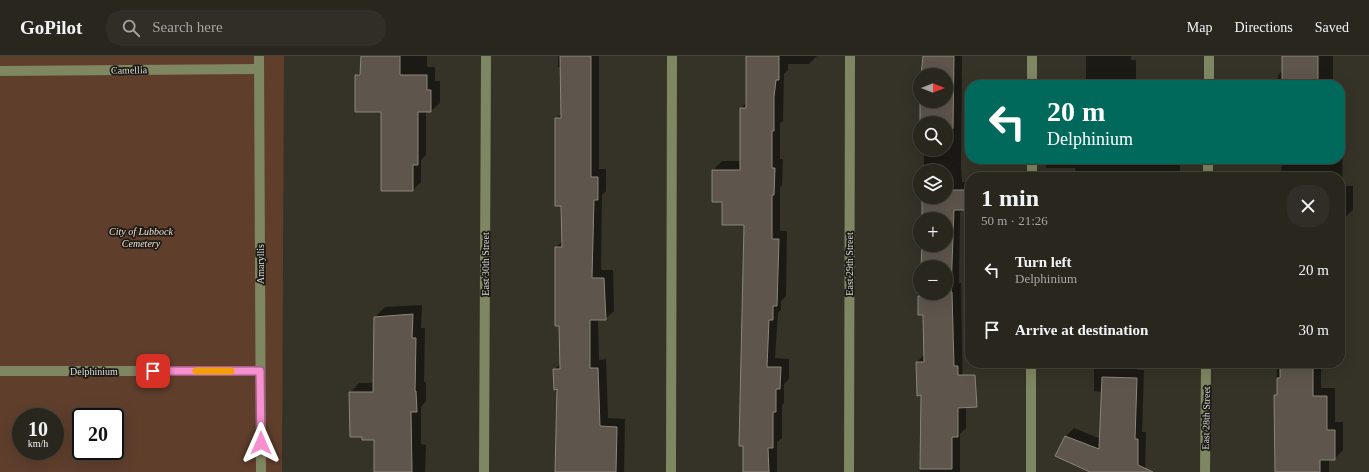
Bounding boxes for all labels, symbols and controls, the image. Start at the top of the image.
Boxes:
search box [106,10,386,46]
text: GoPilot [20,17,82,38]
icon: search [120,17,142,39]
text: Search here [152,19,223,35]
text: Map [1187,20,1212,35]
text: Directions [1234,20,1293,35]
text: Saved [1315,20,1349,35]
street label: Camellia [111,64,148,76]
north arrow [913,68,953,108]
map controls [913,68,953,300]
icon: left [981,96,1033,148]
text: 20 m [1047,96,1105,127]
button: search [913,116,953,156]
text: Delphinium [1047,129,1133,149]
button: layers [913,164,953,204]
text: 1 min [981,185,1039,211]
button: close [1287,185,1329,227]
button: + [913,212,953,252]
text: 50 m · 21:26 [981,213,1048,228]
park label: City of Lubbock Cemetery [109,226,173,249]
street label: East 30th Street [480,232,491,296]
street label: East 29th Street [844,232,855,296]
street label: Amaryllis [255,244,266,284]
text: Turn left [1015,254,1072,270]
icon: left [981,259,1003,281]
button: − [913,260,953,300]
text: 20 m [1299,262,1329,278]
text: Delphinium [1015,271,1077,286]
icon: arrive [981,319,1003,341]
text: Arrive at destination [1015,322,1148,338]
text: 30 m [1299,322,1329,338]
pin [136,354,170,388]
icon: arrive [142,360,164,382]
street label: Delphinium [70,366,118,377]
street label: East 28th Street [1200,386,1212,450]
speed limit sign: 20 [72,408,124,460]
text: 10 [28,418,48,440]
position arrow [240,422,282,464]
text: km/h [28,438,48,449]

